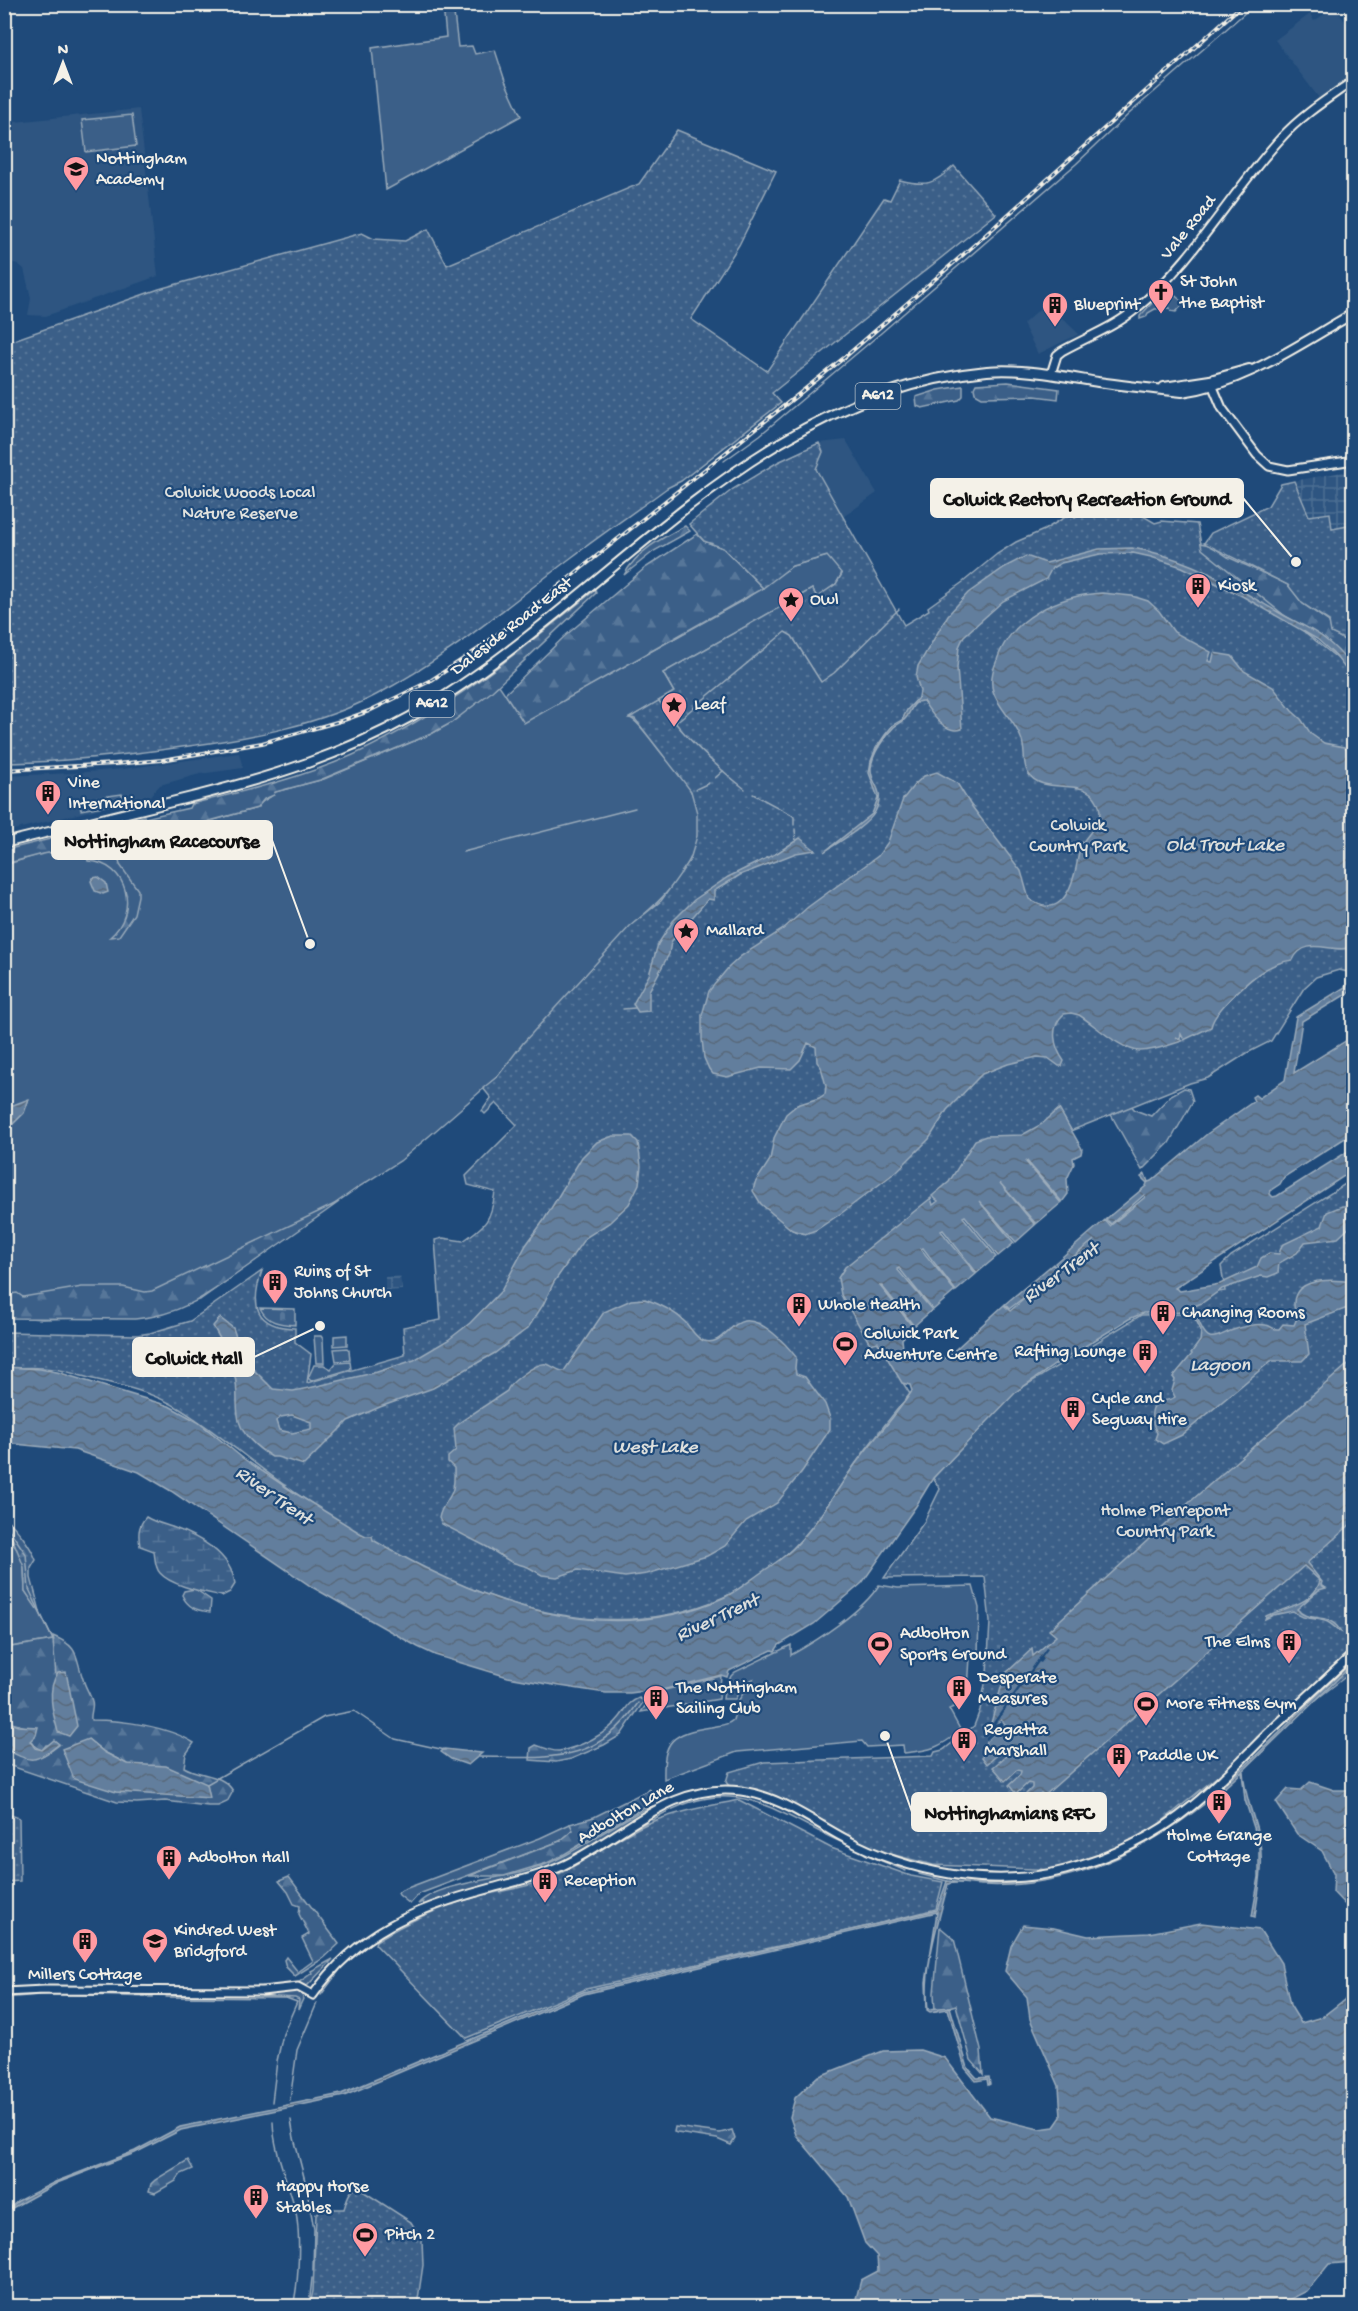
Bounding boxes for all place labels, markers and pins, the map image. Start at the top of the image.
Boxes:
place label: Nottingham Academy [96,149,187,191]
school or university icon: Nottingham Academy [61,154,91,192]
place label: St John the Baptist [1179,272,1266,314]
church icon: St John the Baptist [1146,277,1176,315]
building icon: Blueprint [1040,290,1070,328]
place label: Blueprint [1073,295,1142,316]
callout: Colwick Rectory Recreation Ground [931,479,1243,517]
building icon: Kiosk [1183,571,1213,609]
place label: Kiosk [1218,576,1258,597]
place icon: Owl [776,585,806,623]
place label: Owl [810,590,839,611]
place icon: Leaf [659,690,689,728]
place label: Leaf [694,695,727,716]
place label: Vine International [67,773,166,815]
building icon: Vine International [33,778,63,816]
callout: Nottingham Racecourse [52,821,272,859]
place icon: Mallard [671,916,701,954]
place label: Mallard [706,921,765,942]
place label: Ruins of St Johns Church [294,1262,392,1304]
building icon: Ruins of St Johns Church [260,1267,290,1305]
building icon: Whole Health [784,1290,814,1328]
place label: Whole Health [818,1295,921,1316]
building icon: Changing Rooms [1148,1298,1178,1336]
place label: Changing Rooms [1182,1303,1306,1324]
place label: Colwick Park Adventure Centre [864,1324,998,1366]
sports icon: Colwick Park Adventure Centre [830,1329,860,1367]
building icon: Rafting Lounge [1130,1337,1160,1375]
callout: Colwick Hall [133,1338,254,1376]
place label: Rafting Lounge [1014,1342,1127,1363]
place label: Cycle and Segway Hire [1092,1389,1187,1431]
building icon: Cycle and Segway Hire [1058,1394,1088,1432]
place label: Adbolton Sports Ground [900,1624,1007,1666]
building icon: The Elms [1274,1627,1304,1665]
sports icon: Adbolton Sports Ground [865,1629,895,1667]
place label: The Elms [1204,1632,1271,1653]
place label: Desperate Measures [977,1668,1058,1710]
building icon: Desperate Measures [944,1673,974,1711]
place label: The Nottingham Sailing Club [675,1678,797,1720]
building icon: The Nottingham Sailing Club [641,1683,671,1721]
sports icon: More Fitness Gym [1131,1689,1161,1727]
place label: More Fitness Gym [1166,1694,1297,1715]
place label: Regatta Marshall [984,1720,1049,1762]
building icon: Regatta Marshall [949,1725,979,1763]
building icon: Paddle UK [1104,1741,1134,1779]
place label: Paddle UK [1137,1746,1219,1767]
building icon: Holme Grange Cottage [1204,1787,1234,1825]
callout: Nottinghamians RFC [912,1793,1106,1831]
place label: Holme Grange Cottage [1166,1826,1273,1868]
building icon: Adbolton Hall [154,1843,184,1881]
place label: Adbolton Hall [188,1848,290,1869]
building icon: Reception [530,1866,560,1904]
place label: Reception [564,1871,637,1892]
place label: Kindred West Bridgford [173,1921,278,1963]
building icon: Millers Cottage [70,1926,100,1964]
school or university icon: Kindred West Bridgford [140,1926,170,1964]
place label: Millers Cottage [28,1965,143,1986]
place label: Happy Horse Stables [276,2177,370,2219]
building icon: Happy Horse Stables [241,2182,271,2220]
sports icon: Pitch 2 [350,2220,380,2258]
place label: Pitch 2 [384,2225,435,2246]

